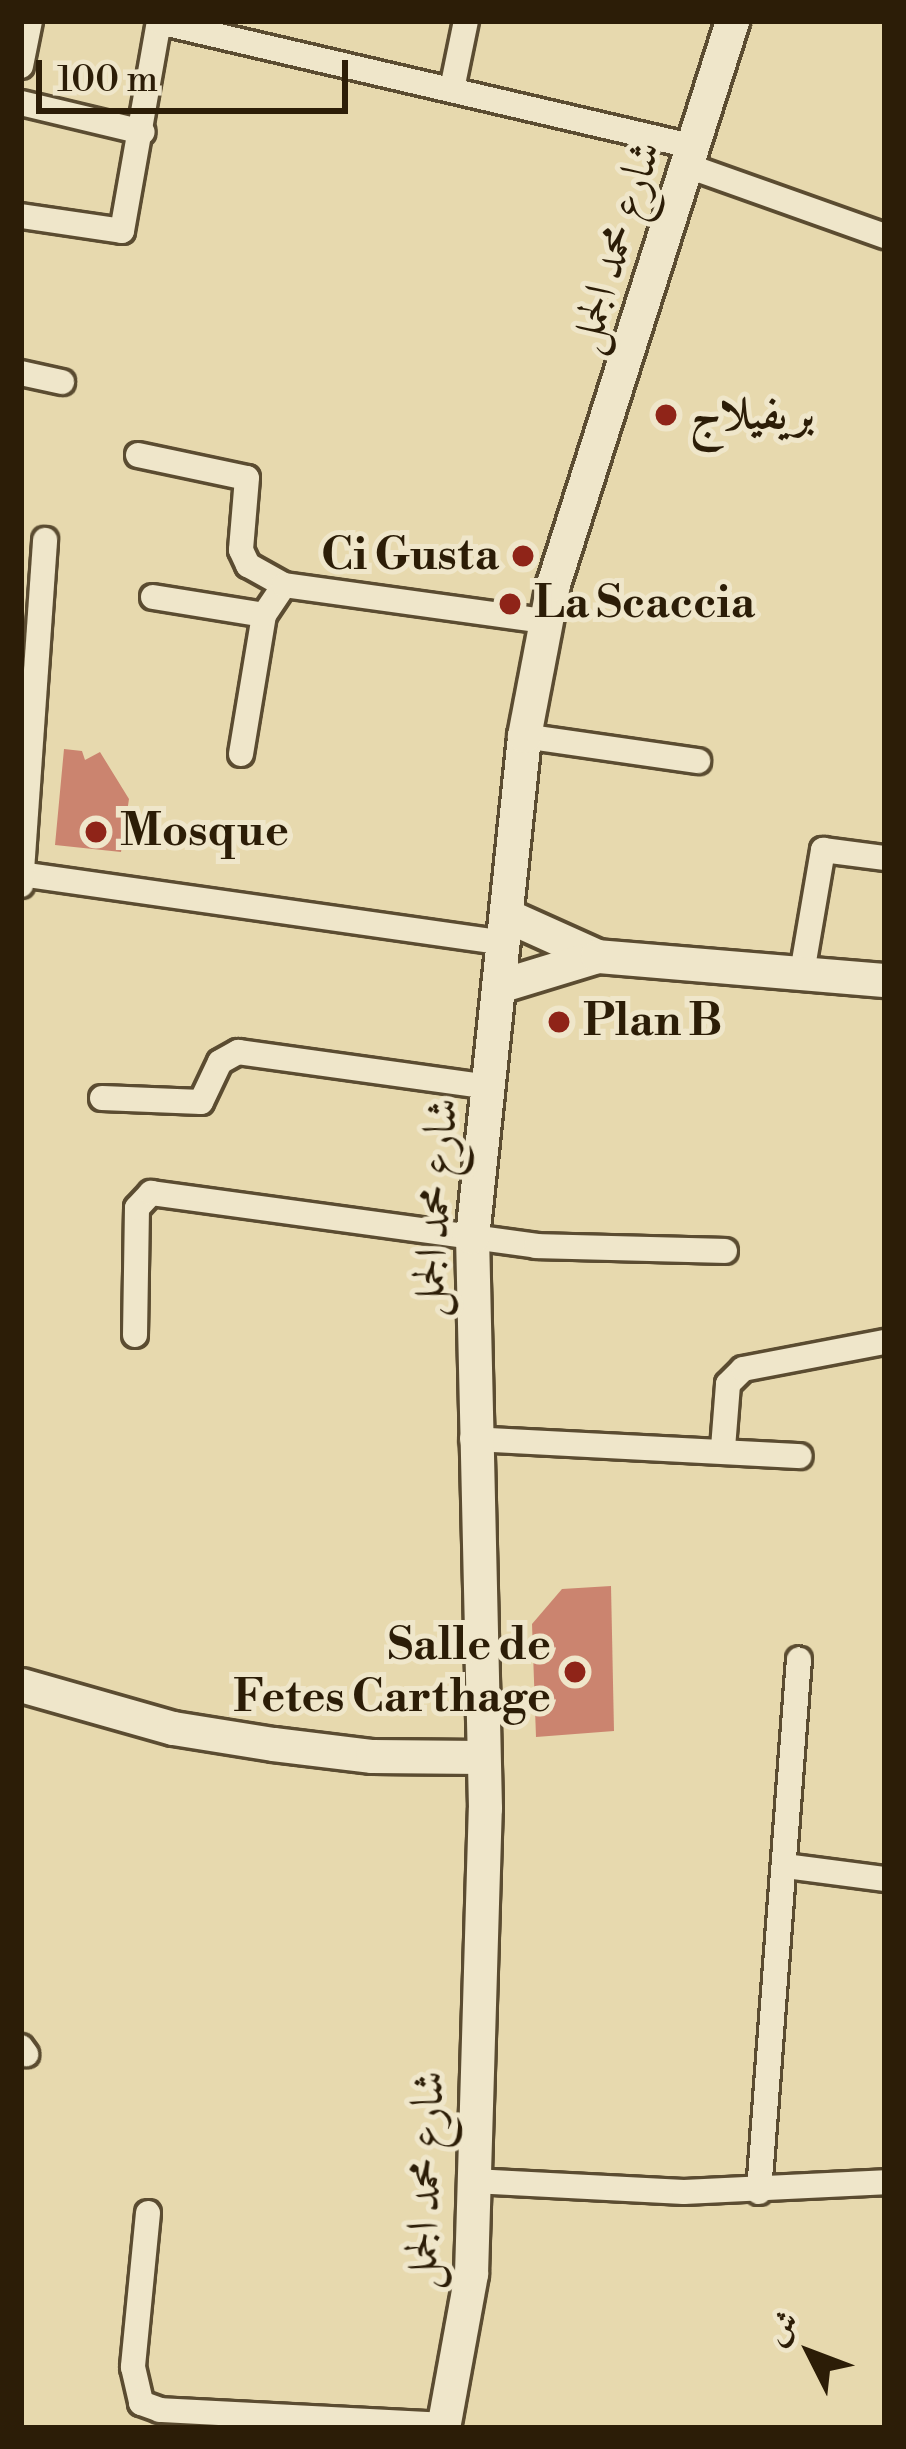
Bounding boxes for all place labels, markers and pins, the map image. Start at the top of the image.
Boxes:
place label: بريفيلاج [690,388,815,442]
marker: بريفيلاج [653,402,679,428]
place label: Ci Gusta [321,529,499,583]
marker: Ci Gusta [510,543,536,569]
place label: La Scaccia [534,577,755,631]
marker: La Scaccia [497,591,523,617]
place label: Mosque [120,805,289,859]
marker: Mosque [83,819,109,845]
place label: Plan B [583,995,722,1049]
marker: Plan B [546,1009,572,1035]
place label: Salle de Fetes Carthage [233,1619,551,1725]
marker: Salle de Fetes Carthage [562,1659,588,1685]

